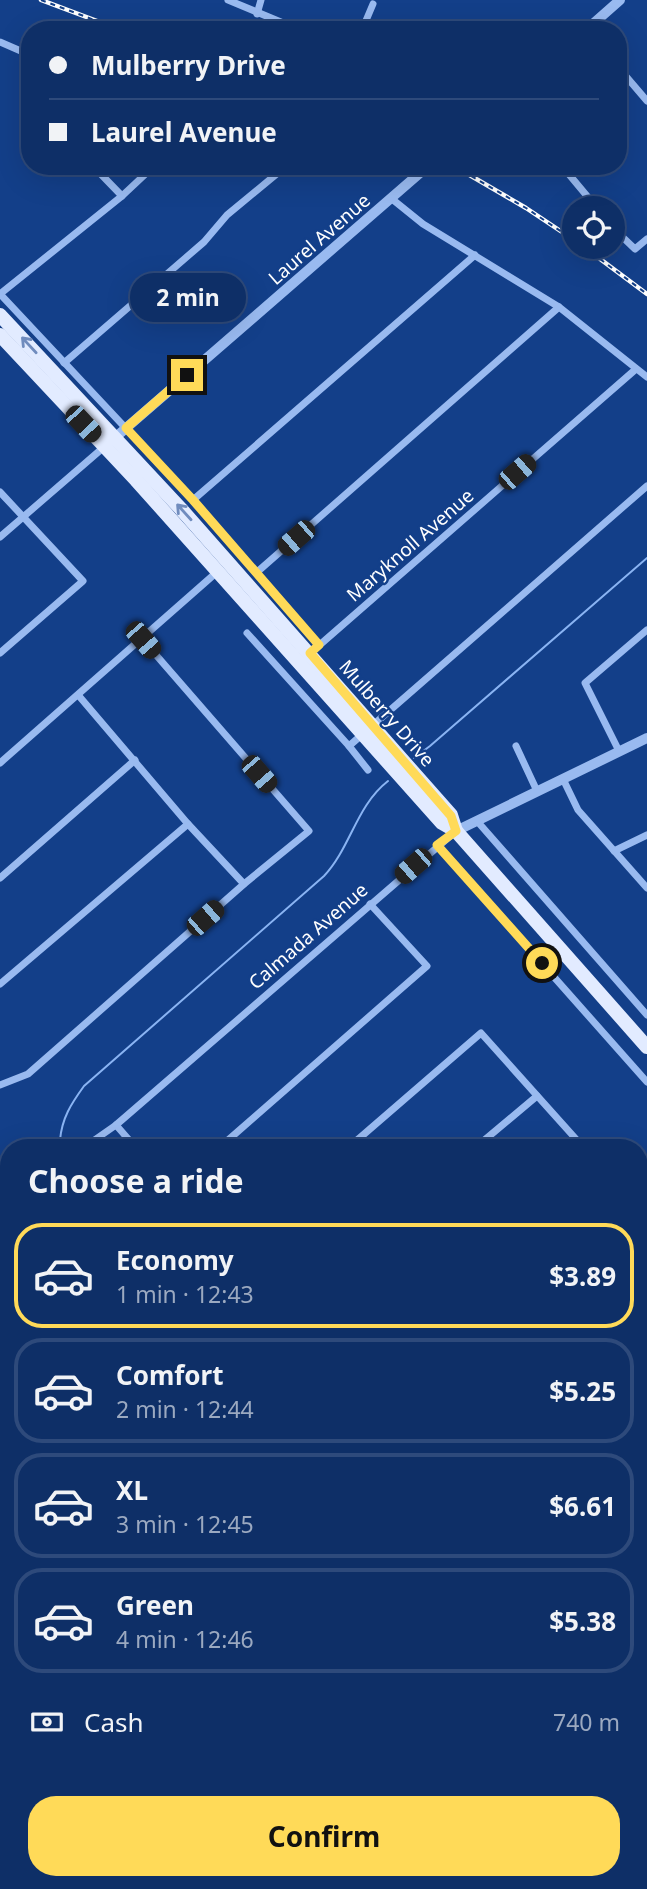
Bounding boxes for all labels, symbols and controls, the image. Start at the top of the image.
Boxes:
text: Mulberry Drive [91,47,286,83]
text: Laurel Avenue [91,114,277,150]
street label: Laurel Avenue [263,187,375,291]
map controls [562,196,625,259]
button: locate [562,196,625,259]
callout: 2 min [129,274,245,322]
text: 2 min [156,281,220,313]
one-way arrow [20,337,37,354]
route end [171,359,203,391]
car [61,401,106,447]
car [495,450,540,494]
street label: Maryknoll Avenue [341,483,479,607]
one-way arrow [175,504,192,521]
car [274,516,319,560]
car [122,617,165,663]
street label: Mulberry Drive [333,654,441,772]
car [238,751,281,797]
car [391,844,436,888]
street label: Calmada Avenue [243,877,373,995]
car [183,896,228,940]
route start [526,947,558,979]
text: Choose a ride [28,1159,244,1202]
text: Economy [116,1242,234,1278]
icon: car [32,1244,95,1307]
text: $3.89 [549,1258,616,1294]
text: 1 min · 12:43 [116,1278,254,1310]
text: Comfort [116,1357,224,1393]
icon: car [32,1359,95,1422]
text: $5.25 [549,1373,616,1409]
text: 2 min · 12:44 [116,1393,254,1425]
text: XL [116,1472,148,1508]
icon: car [32,1474,95,1537]
text: $6.61 [549,1488,616,1524]
text: 3 min · 12:45 [116,1508,254,1540]
text: Green [116,1587,194,1623]
icon: car [32,1589,95,1652]
text: $5.38 [549,1603,616,1639]
text: 4 min · 12:46 [116,1623,254,1655]
icon: cash [28,1703,66,1741]
text: Cash [84,1704,144,1740]
text: 740 m [553,1706,620,1738]
button: Confirm [28,1796,620,1876]

